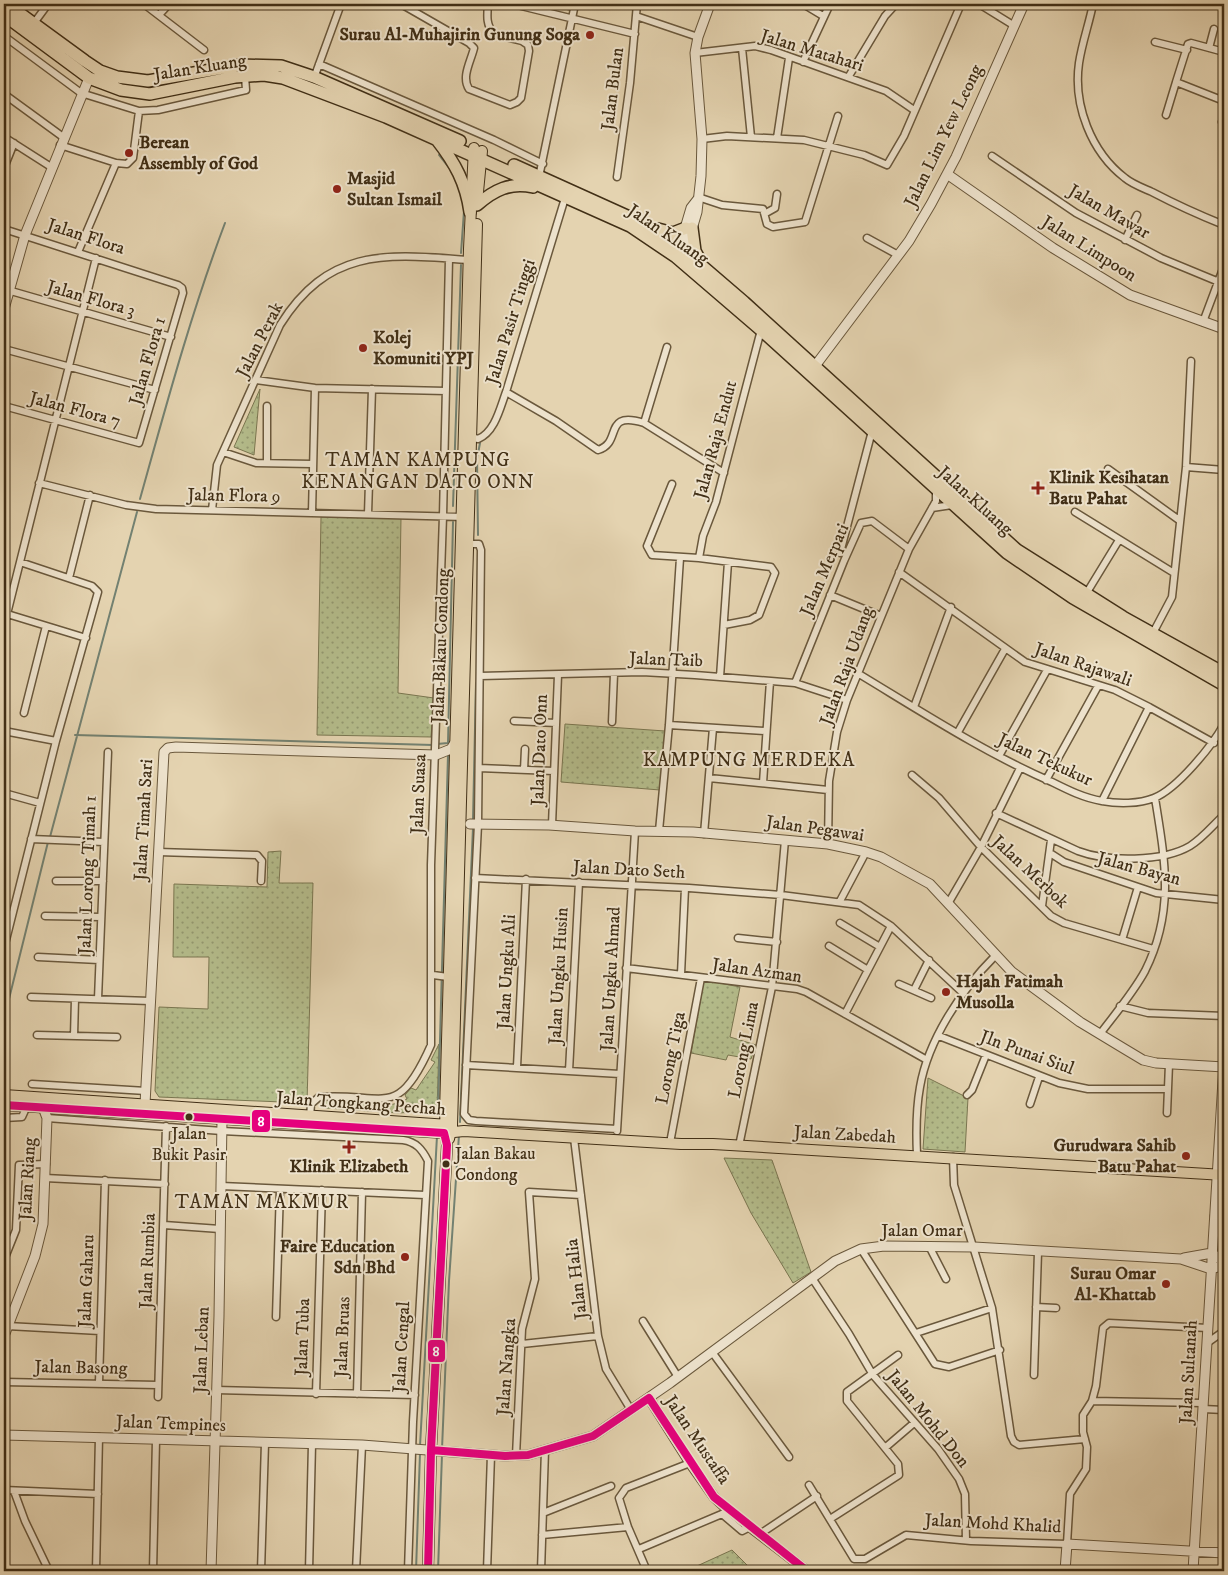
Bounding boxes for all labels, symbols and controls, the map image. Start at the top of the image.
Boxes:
place label: Surau Al-Muhajirin Gunung Soga [339,24,580,46]
street label: Jalan Matahari [756,24,866,77]
marker: Surau Al-Muhajirin Gunung Soga [584,29,596,41]
street label: Jalan Bulan [597,46,629,134]
street label: Jalan Kluang [150,50,248,86]
street label: Jalan Lim Yew Leong [899,61,988,213]
place label: Berean Assembly of God [138,132,259,175]
marker: Berean Assembly of God [123,147,135,159]
place label: Masjid Sultan Ismail [347,168,442,211]
street label: Jalan Mawar [1063,179,1154,244]
marker: Masjid Sultan Ismail [331,183,343,195]
street label: Jalan Kluang [622,199,713,270]
street label: Jalan Limpoon [1036,210,1141,287]
street label: Jalan Flora [43,214,128,260]
street label: Jalan Pasir Tinggi [481,257,541,389]
street label: Jalan Flora 3 [42,275,138,322]
street label: Jalan Perak [231,299,288,383]
street label: Jalan Flora 1 [124,314,171,410]
place label: Kolej Komuniti YPJ [373,327,475,370]
marker: Kolej Komuniti YPJ [357,342,369,354]
street label: Jalan Raja Endut [689,378,742,504]
street label: Jalan Flora 7 [25,387,123,433]
district label: TAMAN KAMPUNG KENANGAN DATO ONN [301,449,535,494]
street label: Jalan Kluang [931,460,1017,541]
place label: Klinik Kesihatan Batu Pahat [1049,467,1170,510]
marker: Klinik Kesihatan Batu Pahat [1031,481,1045,495]
street label: Jalan Flora 9 [185,484,281,508]
street label: Jalan Merpati [795,520,854,621]
street label: Jalan Bakau Condong [427,568,455,726]
street label: Jalan Raja Udang [815,604,879,730]
street label: Jalan Rajawali [1030,637,1135,692]
street label: Jalan Taib [627,648,703,672]
street label: Jalan Dato Onn [527,693,553,808]
street label: Jalan Tekukur [992,728,1096,792]
district label: KAMPUNG MERDEKA [643,749,855,772]
street label: Jalan Suasa [407,753,431,836]
street label: Jalan Timah Sari [130,759,158,883]
street label: Jalan Lorong Timah 1 [74,795,102,957]
street label: Jalan Pegawai [763,811,865,847]
street label: Jalan Merbok [986,829,1073,913]
street label: Jalan Bayan [1093,847,1184,891]
street label: Jalan Dato Seth [570,856,686,884]
street label: Jalan Ungku Husin [544,906,574,1047]
street label: Jalan Ungku Ahmad [596,906,626,1054]
street label: Jalan Ungku Ali [493,914,521,1032]
street label: Jalan Azman [709,954,804,988]
place label: Hajah Fatimah Musolla [956,971,1064,1014]
marker: Hajah Fatimah Musolla [940,986,952,998]
street label: Lorong Lima [724,999,764,1100]
street label: Lorong Tiga [651,1010,691,1106]
street label: Jln Punai Siul [975,1025,1078,1080]
street label: Jalan Tongkang Pechah [273,1087,447,1121]
line badge: 8 [251,1109,271,1133]
marker: Jalan Bukit Pasir [184,1112,194,1122]
text: 8 [257,1113,265,1131]
street label: Jalan Zabedah [792,1121,897,1149]
place label: Jalan Bukit Pasir [152,1123,227,1166]
place label: Gurudwara Sahib Batu Pahat [1053,1135,1177,1178]
street label: Jalan Riang [15,1137,41,1223]
marker: Klinik Elizabeth [342,1140,356,1154]
place label: Jalan Bakau Condong [453,1143,535,1186]
marker: Gurudwara Sahib Batu Pahat [1180,1150,1192,1162]
place label: Klinik Elizabeth [290,1156,409,1178]
marker: Jalan Bakau Condong [441,1159,451,1169]
district label: TAMAN MAKMUR [175,1191,349,1214]
street label: Jalan Rumbia [135,1212,161,1311]
street label: Jalan Omar [879,1220,963,1242]
street label: Jalan Gaharu [74,1234,100,1330]
place label: Faire Education Sdn Bhd [280,1236,396,1279]
street label: Jalan Halia [561,1237,593,1323]
marker: Faire Education Sdn Bhd [399,1251,411,1263]
place label: Surau Omar Al-Khattab [1070,1263,1157,1306]
marker: Surau Omar Al-Khattab [1160,1278,1172,1290]
street label: Jalan Bruas [331,1296,355,1380]
street label: Jalan Tuba [291,1297,315,1378]
street label: Jalan Cengal [389,1300,415,1395]
street label: Jalan Leban [189,1306,215,1396]
street label: Jalan Nangka [492,1317,521,1418]
street label: Jalan Sultanah [1175,1319,1203,1427]
line badge: 8 [427,1339,446,1363]
text: 8 [432,1343,440,1361]
street label: Jalan Basong [32,1356,128,1380]
street label: Jalan Mohd Don [881,1364,974,1473]
street label: Jalan Mustaffa [658,1390,735,1489]
street label: Jalan Tempines [114,1411,226,1437]
street label: Jalan Mohd Khalid [922,1509,1062,1539]

